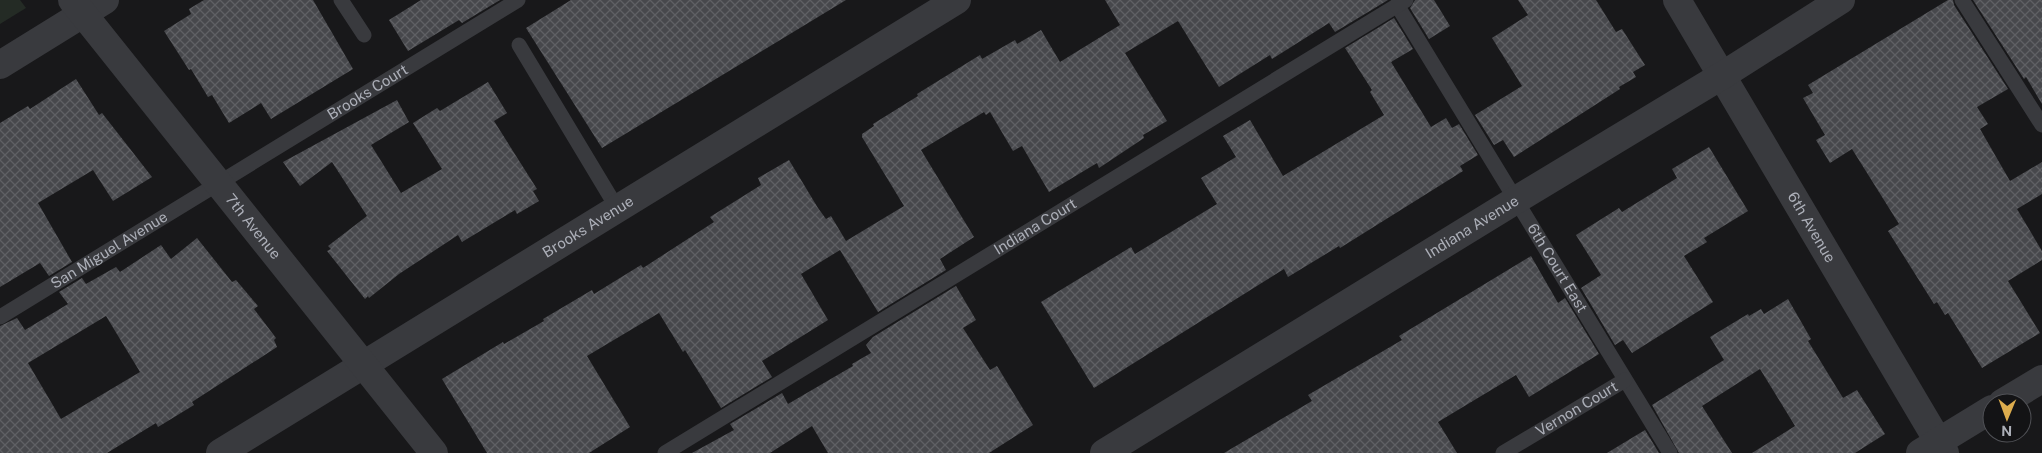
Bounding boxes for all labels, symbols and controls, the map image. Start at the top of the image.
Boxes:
street label: Brooks Court [324,60,411,123]
street label: 6th Avenue [1784,189,1839,265]
street label: 7th Avenue [222,190,285,262]
street label: Brooks Avenue [539,192,636,261]
street label: Indiana Avenue [1422,192,1522,262]
street label: Indiana Court [991,194,1080,258]
street label: San Miguel Avenue [47,208,170,292]
street label: 6th Court East [1524,220,1591,315]
street label: Vernon Court [1533,377,1621,439]
north arrow [1982,393,2032,443]
text: N [2001,423,2012,439]

